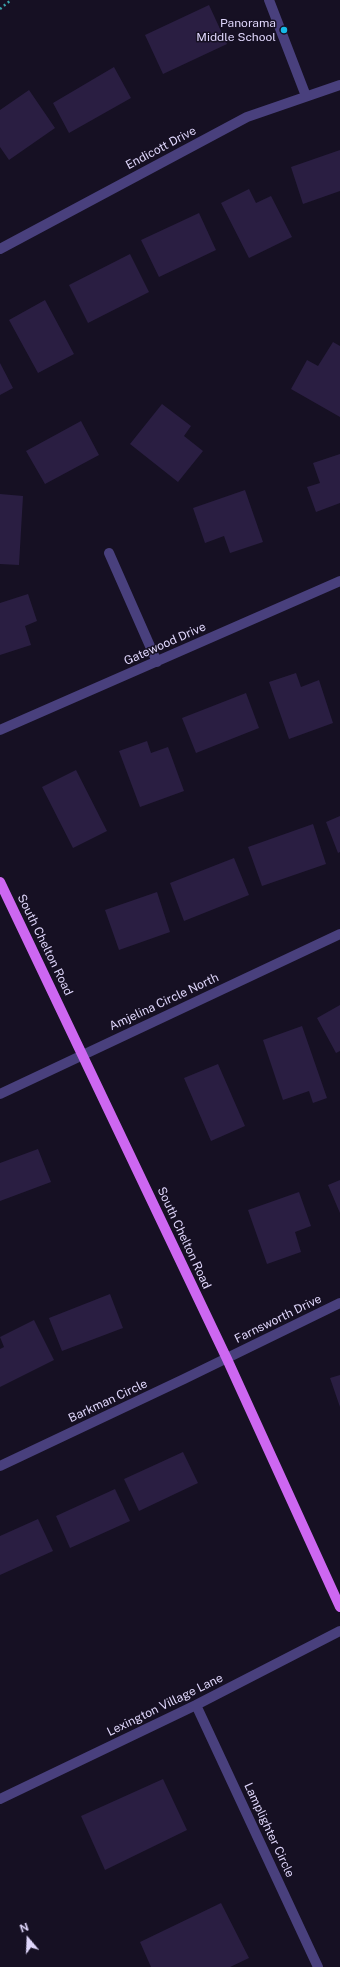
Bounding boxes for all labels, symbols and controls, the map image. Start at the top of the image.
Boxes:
place label: Panorama Middle School [196,16,276,44]
marker: Panorama Middle School [279,25,289,35]
street label: Endicott Drive [123,123,199,173]
street label: Gatewood Drive [122,620,208,668]
street label: South Chelton Road [14,892,76,998]
street label: Amjelina Circle North [107,970,221,1034]
street label: South Chelton Road [154,1185,214,1291]
street label: Farnsworth Drive [232,1292,324,1346]
street label: Barkman Circle [66,1376,150,1426]
street label: Lexington Village Lane [105,1671,225,1739]
street label: Lamplighter Circle [241,1780,297,1880]
north arrow [8,1919,48,1959]
text: N [18,1921,30,1935]

